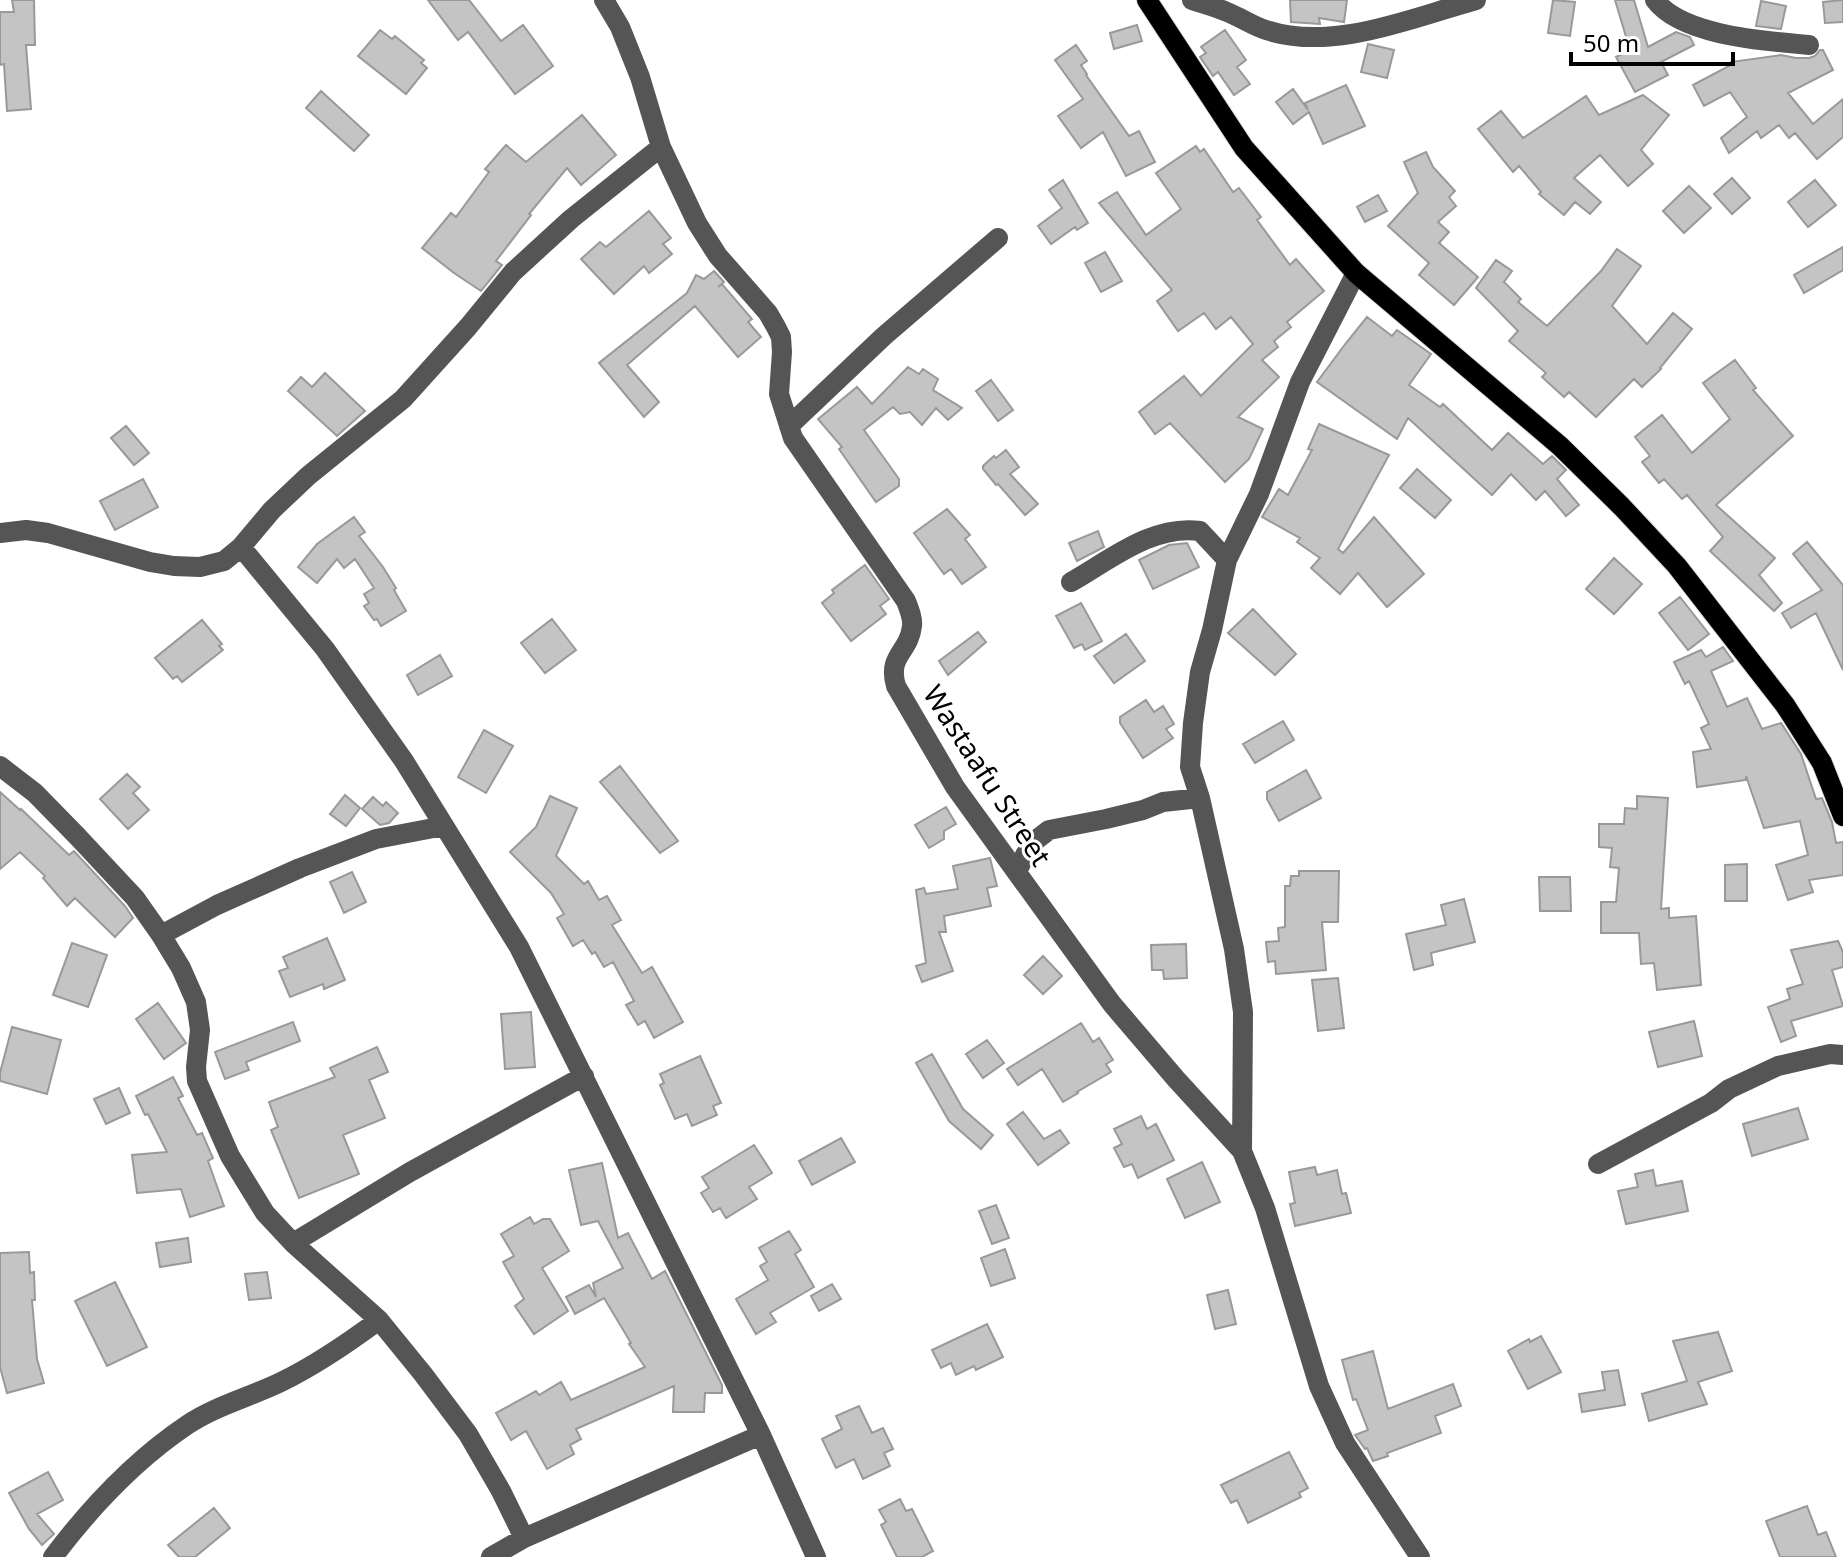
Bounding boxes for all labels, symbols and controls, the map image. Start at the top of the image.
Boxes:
scale bar [1571,16,1733,66]
text: 50 m [1583,26,1639,59]
street label: Wastaafu Street [915,677,1061,873]

